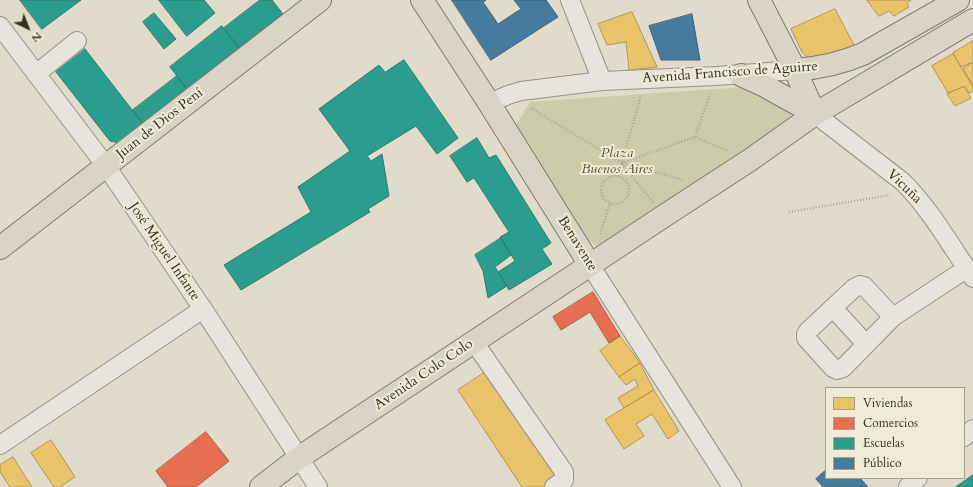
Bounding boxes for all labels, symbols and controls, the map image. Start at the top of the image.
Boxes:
north arrow [8,8,48,48]
text: N [28,28,45,46]
street label: Avenida Francisco de Aguirre [642,58,818,88]
street label: Juan de Dios Pení [113,85,207,163]
park label: Plaza Buenos Aires [581,146,653,178]
street label: Vicuña [883,166,925,208]
street label: José Miguel Infante [125,200,203,304]
street label: Benavente [553,213,601,275]
street label: Avenida Colo Colo [372,336,476,414]
legend [825,387,965,479]
text: Viviendas [863,395,913,411]
text: Comercios [863,415,918,431]
text: Escuelas [863,435,904,451]
text: Público [863,455,902,471]

